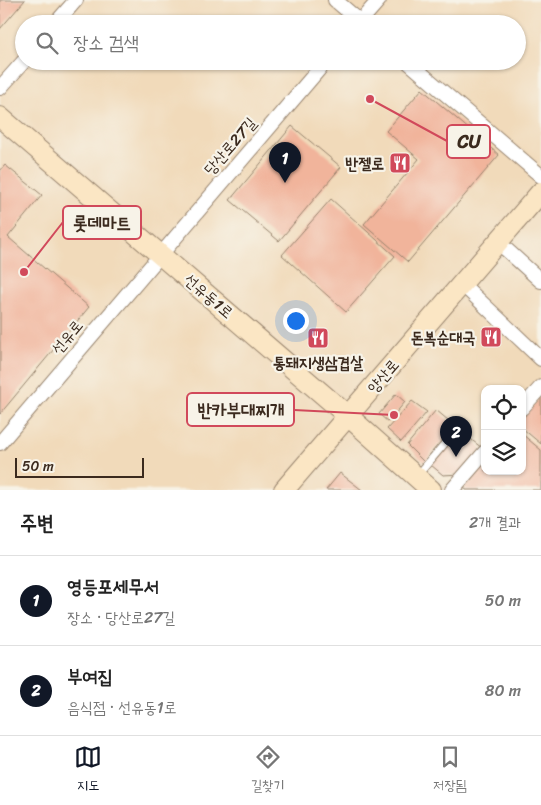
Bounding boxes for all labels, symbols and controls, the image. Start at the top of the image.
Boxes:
search box [15,15,526,70]
text: 장소 검색 [73,26,139,59]
icon: search [33,29,61,57]
street label: 당산로27길 [196,110,264,182]
callout: CU [447,125,490,158]
text: CU [456,126,482,158]
pin: 1 [269,142,301,183]
place label: 반젤로 [345,149,384,178]
restaurant icon: 반젤로 [388,151,412,175]
callout: 롯데마트 [63,206,141,239]
text: 롯데마트 [73,207,131,239]
street label: 선유동1로 [177,266,241,326]
your location [283,308,309,334]
street label: 선유로 [43,313,91,361]
place label: 돈복순대국 [411,323,475,352]
restaurant icon: 돈복순대국 [479,325,503,349]
restaurant icon: 통돼지생삼겹살 [306,326,330,350]
place label: 통돼지생삼겹살 [273,348,363,377]
street label: 양산로 [359,352,407,400]
map controls [481,385,526,475]
button: locate [481,385,526,430]
callout: 반카부대찌개 [187,393,294,426]
text: 반카부대찌개 [198,394,284,426]
pin: 2 [440,416,472,457]
button: layers [481,430,526,475]
text: 50 m [22,454,54,479]
scale bar [15,455,144,478]
text: 주변 [20,504,54,542]
text: 2개 결과 [469,508,521,537]
text: 영등포세무서 [67,570,159,603]
text: 1 [33,586,39,615]
text: 50 m [485,586,521,615]
text: 장소 · 당산로27길 [67,603,175,632]
text: 부여집 [67,660,113,693]
text: 2 [31,676,41,705]
text: 80 m [485,676,521,705]
text: 음식점 · 선유동1로 [67,693,177,722]
tab: 지도 [74,743,102,798]
tab: 길찾기 [251,743,285,798]
tab: 저장됨 [433,743,467,798]

